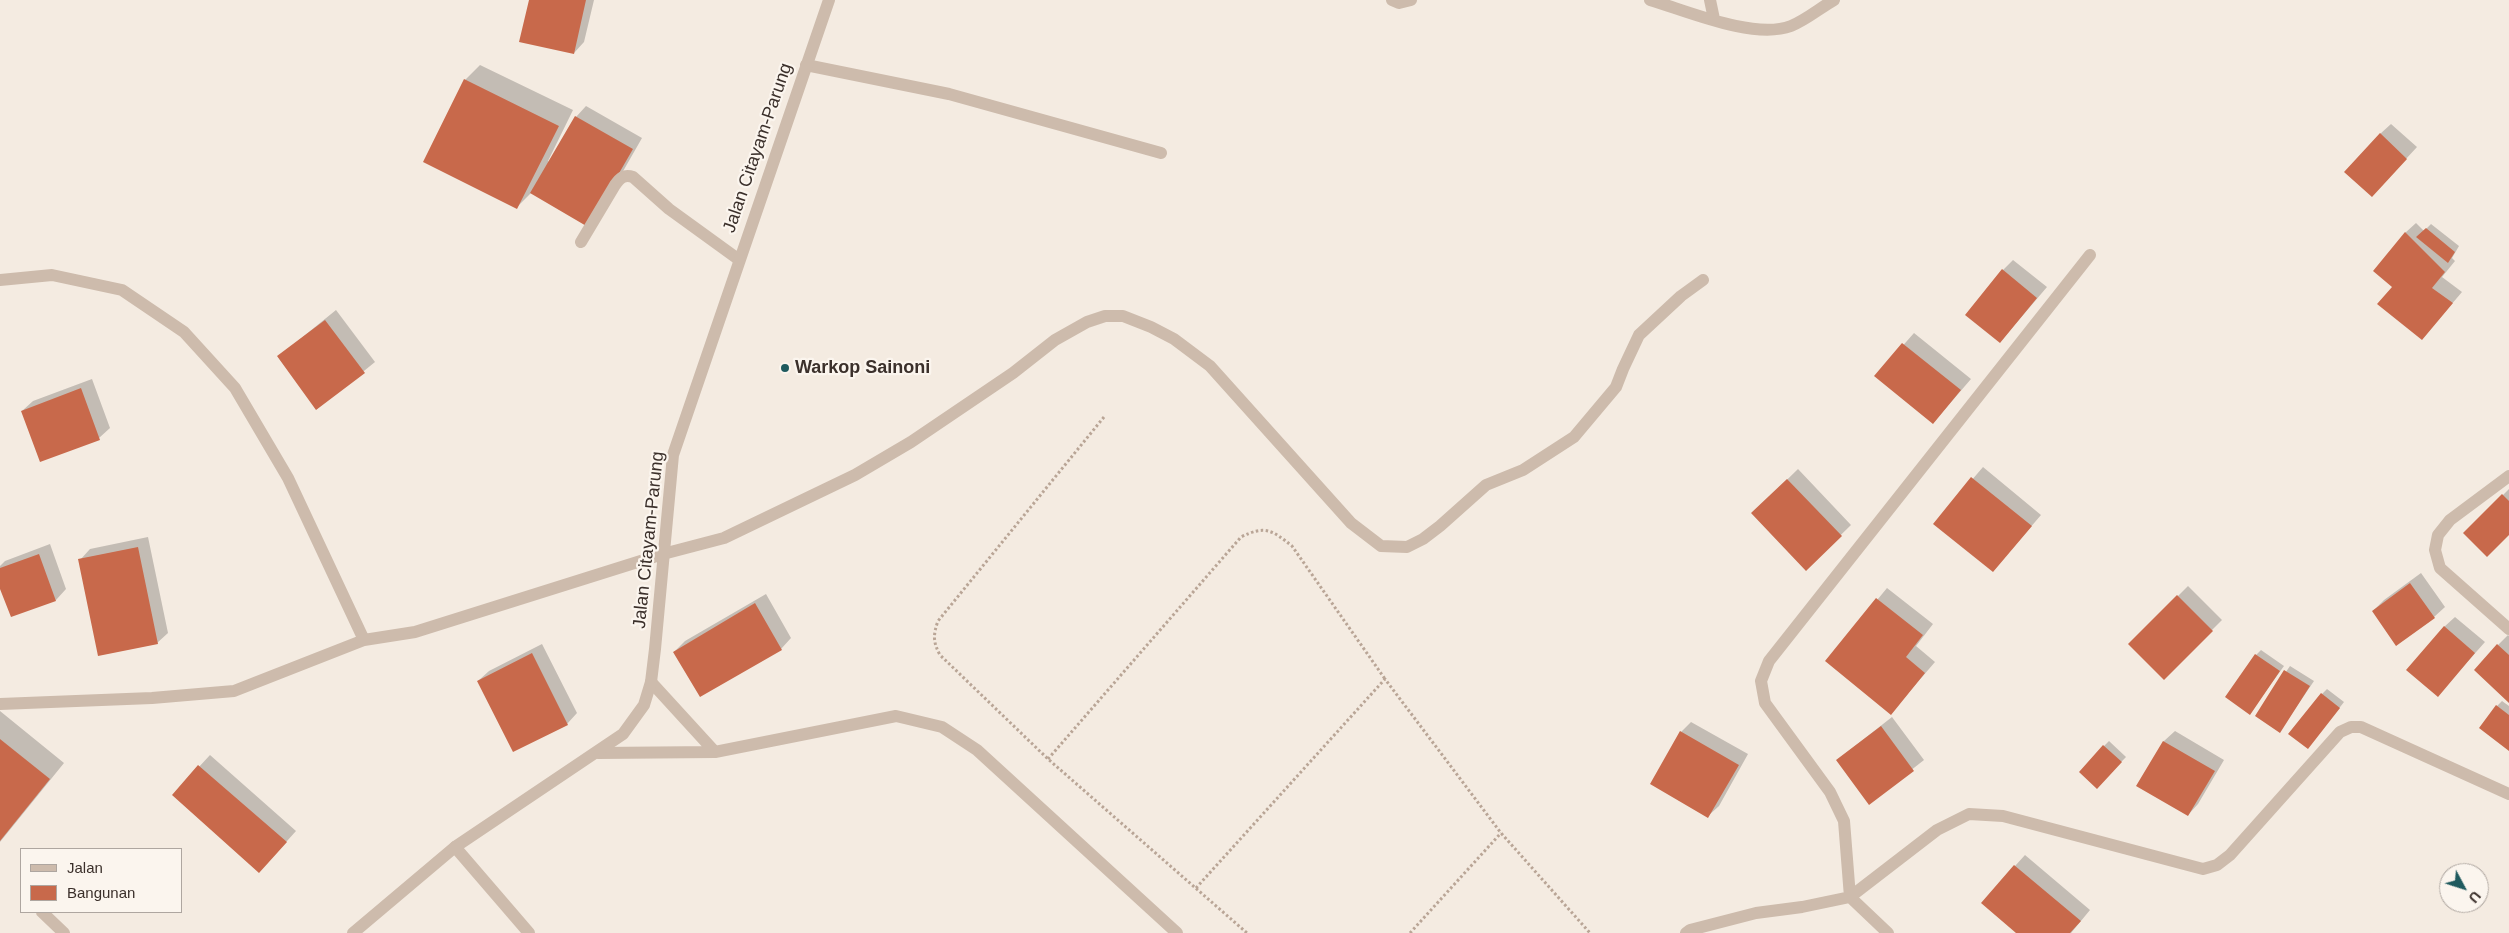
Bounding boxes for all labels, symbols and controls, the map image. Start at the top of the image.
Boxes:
street label: Jalan Citayam-Parung [719,60,797,236]
place label: Warkop Sainoni [795,357,930,379]
marker: Warkop Sainoni [779,362,791,374]
street label: Jalan Citayam-Parung [629,450,669,630]
legend [20,848,182,913]
text: Jalan [67,859,103,876]
north arrow [2439,863,2489,913]
text: Bangunan [67,884,135,901]
text: U [2465,888,2484,906]

